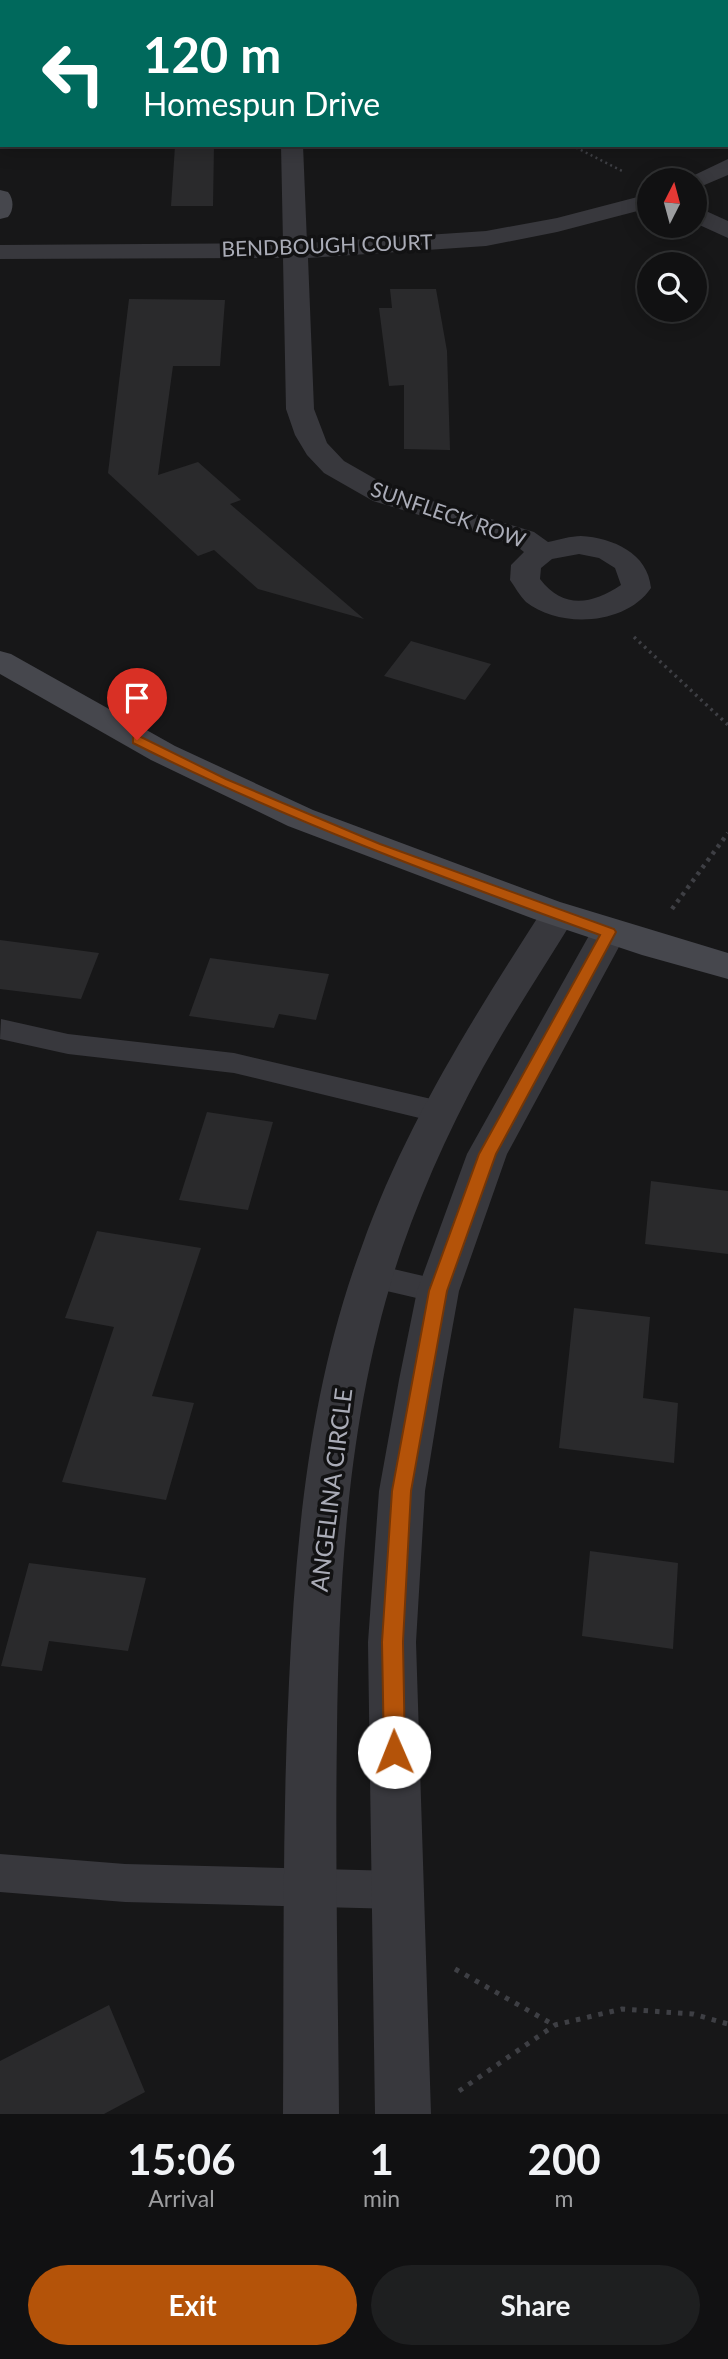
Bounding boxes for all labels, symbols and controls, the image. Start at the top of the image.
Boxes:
text: 120 m [143,25,281,83]
icon: left [28,28,119,119]
text: Homespun Drive [143,84,380,123]
north arrow [637,168,707,238]
map controls [637,168,707,322]
street label: BENDBOUGH COURT [221,228,434,261]
button: search [637,252,707,322]
street label: SUNFLECK ROW [368,475,529,552]
pin [107,668,167,740]
icon: arrive [118,679,156,717]
street label: ANGELINA CIRCLE [304,1386,357,1593]
position arrow [357,1715,431,1789]
text: 15:06 [127,2134,236,2184]
text: 1 [369,2134,394,2184]
text: 200 [528,2134,601,2184]
text: Arrival [148,2184,215,2212]
text: min [363,2184,400,2212]
text: m [555,2184,574,2212]
button: Exit [28,2265,357,2345]
button: Share [371,2265,700,2345]

